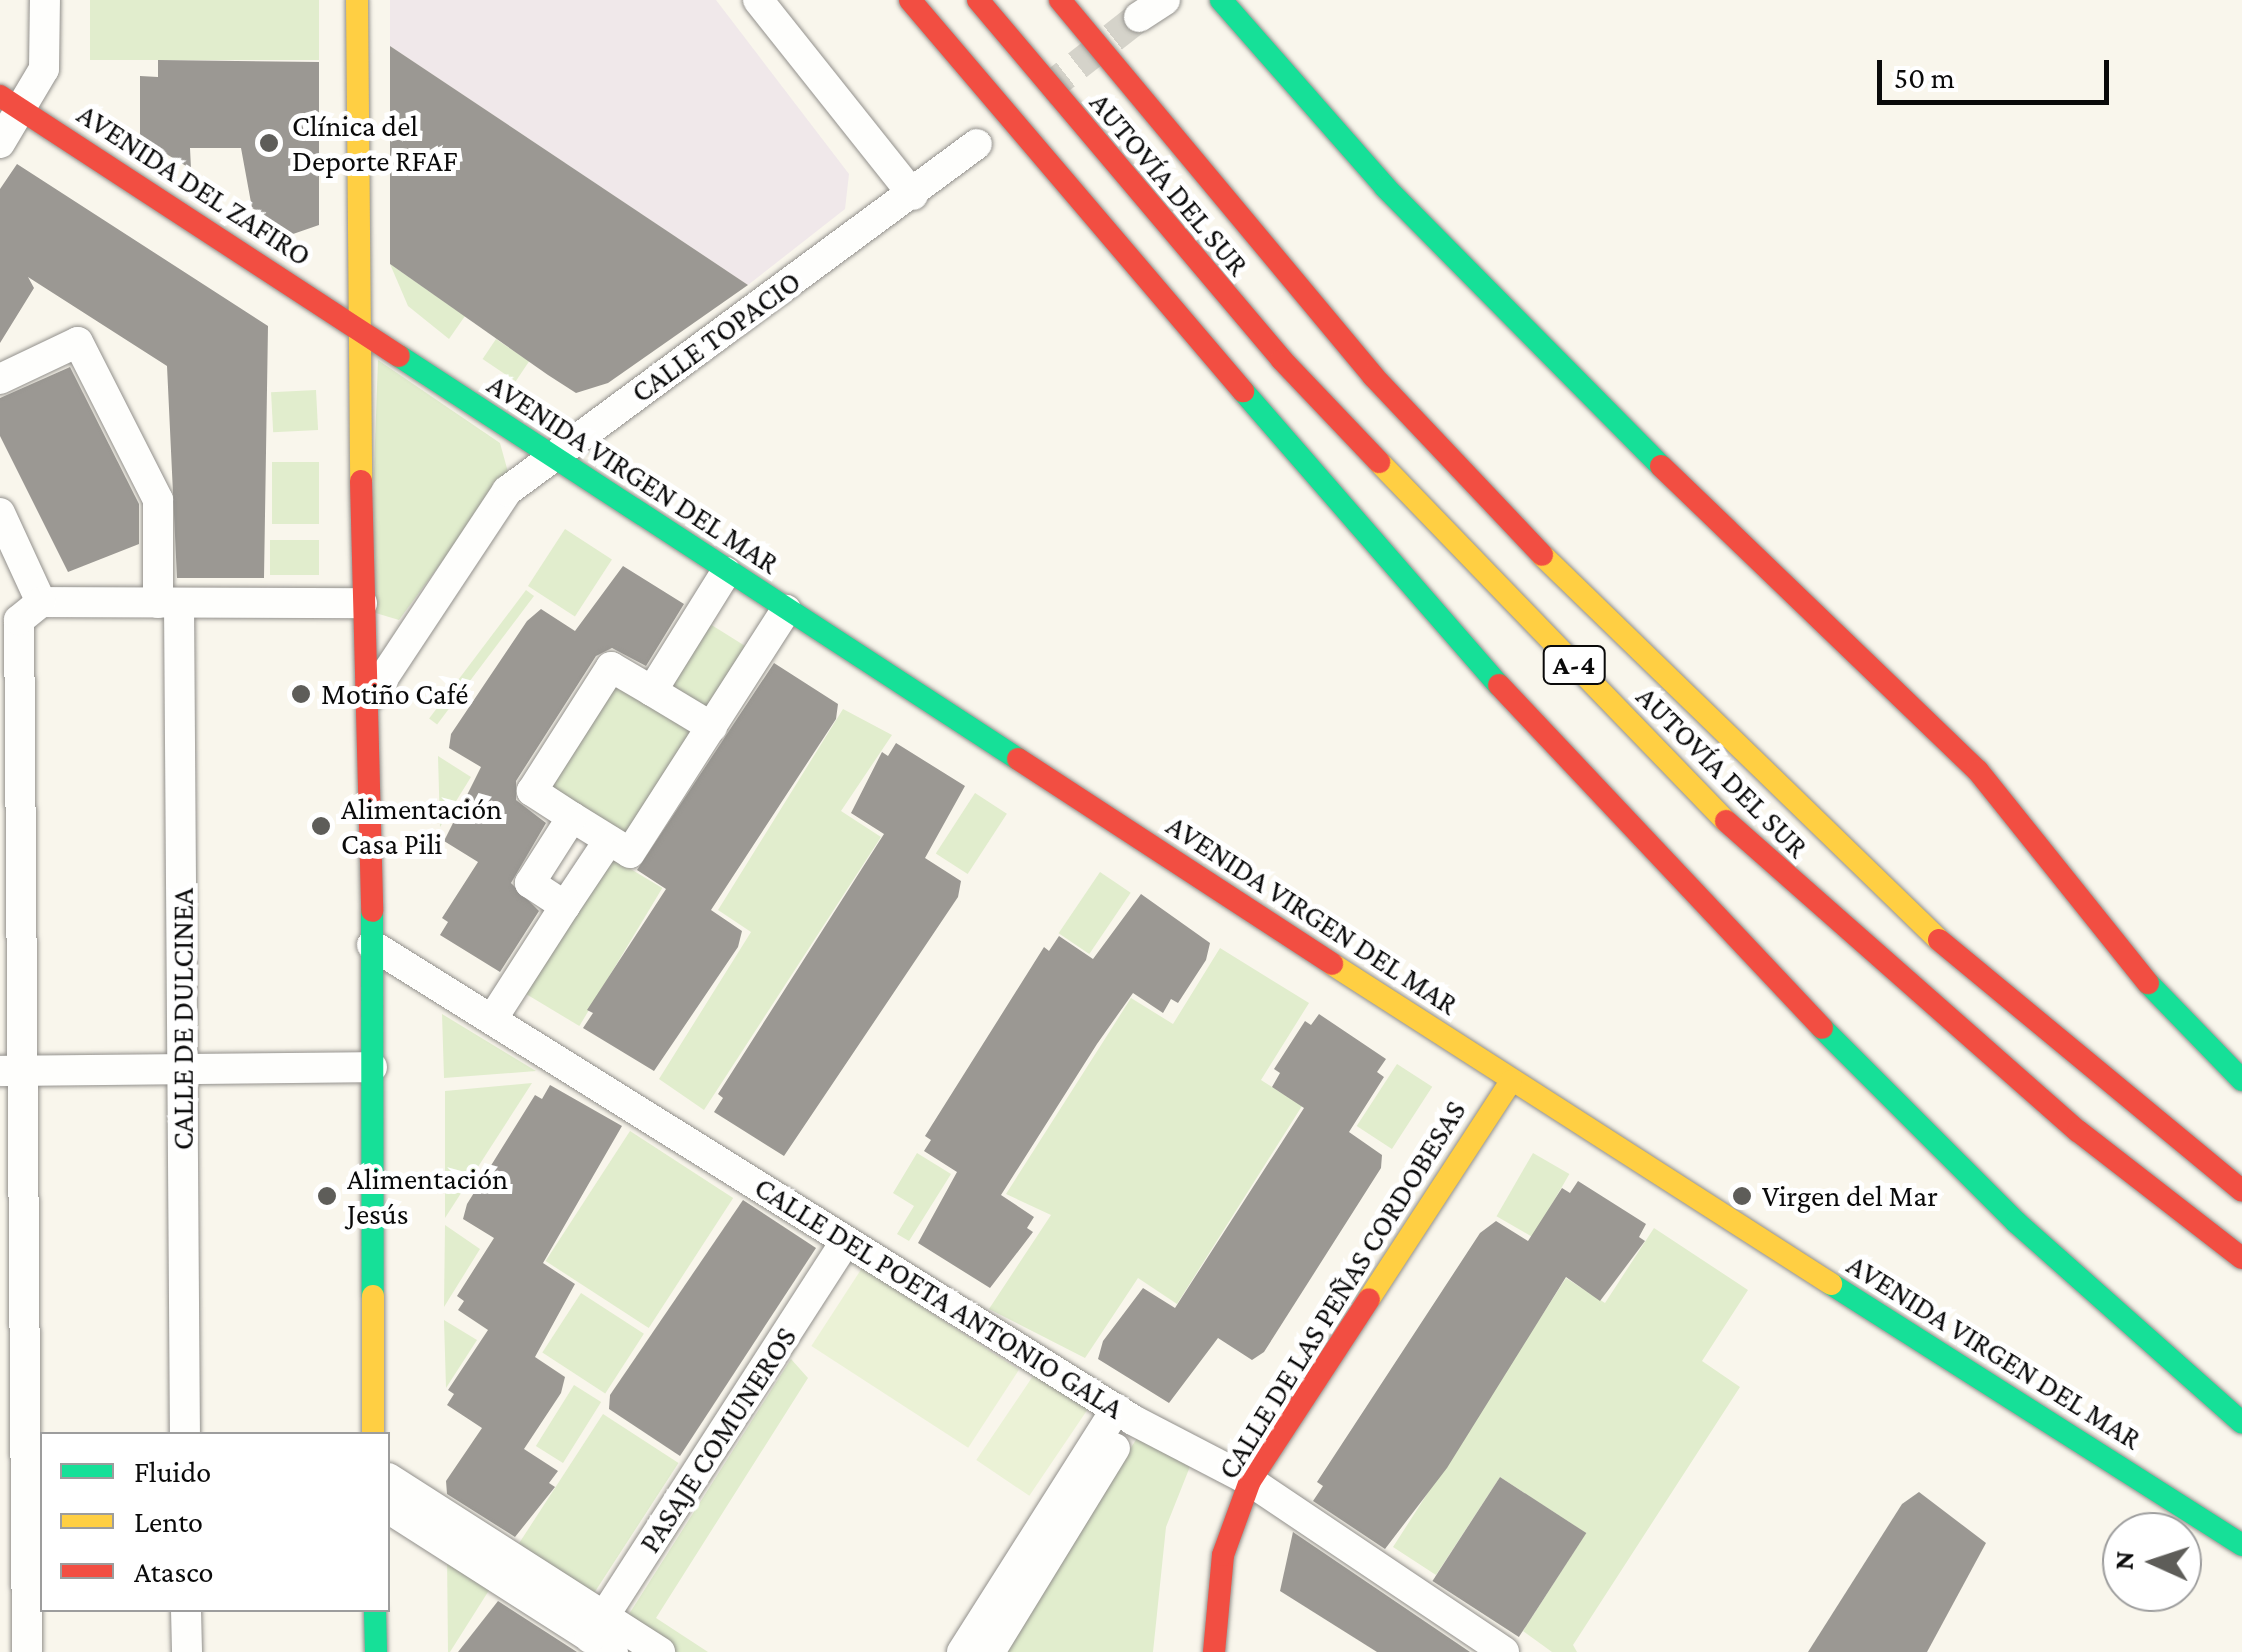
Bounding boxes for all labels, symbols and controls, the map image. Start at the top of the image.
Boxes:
scale bar [1882,40,2114,102]
text: 50 m [1894,61,1955,94]
street label: AUTOVÍA DEL SUR [1082,85,1256,283]
street label: AVENIDA DEL ZAFIRO [71,96,317,274]
place label: Clínica del Deporte RFAF [292,108,458,178]
marker: Clínica del Deporte RFAF [256,130,282,156]
street label: CALLE TOPACIO [624,264,808,410]
street label: AVENIDA VIRGEN DEL MAR [481,366,785,582]
road number: A-4 [1542,642,1606,688]
place label: Motiño Café [321,676,469,712]
street label: AUTOVÍA DEL SUR [1629,679,1815,865]
marker: Motiño Café [290,683,312,705]
place label: Alimentación Casa Pili [341,791,502,862]
street label: AVENIDA VIRGEN DEL MAR [1160,807,1464,1023]
marker: Alimentación Casa Pili [310,815,332,837]
street label: CALLE DE DULCINEA [165,888,201,1150]
street label: CALLE DE LAS PEÑAS CORDOBESAS [1210,1094,1474,1486]
place label: Alimentación Jesús [347,1161,508,1232]
street label: CALLE DEL POETA ANTONIO GALA [748,1169,1130,1427]
place label: Virgen del Mar [1762,1178,1938,1214]
marker: Alimentación Jesús [316,1185,338,1207]
marker: Virgen del Mar [1731,1185,1753,1207]
street label: AVENIDA VIRGEN DEL MAR [1840,1247,2148,1457]
street label: PASAJE COMUNEROS [632,1321,804,1559]
legend [40,1432,390,1612]
text: Fluido [134,1455,211,1488]
text: Lento [134,1505,203,1538]
north arrow [2102,1512,2202,1612]
text: N [2108,1550,2140,1571]
text: Atasco [134,1555,213,1588]

